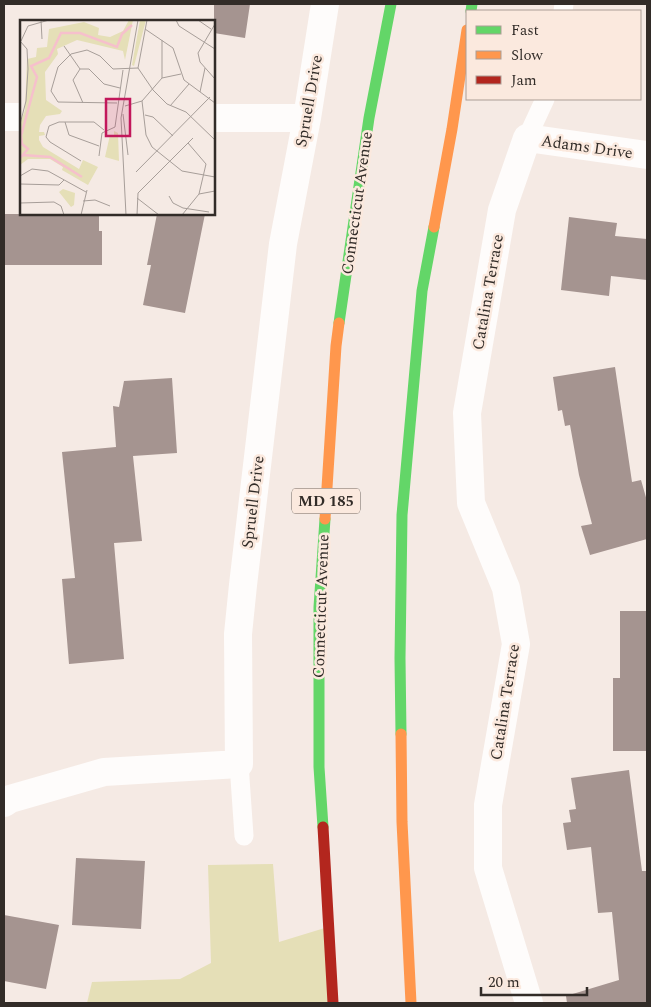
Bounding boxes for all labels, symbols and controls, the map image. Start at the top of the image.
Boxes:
legend [466,10,641,100]
text: Fast [511,19,539,42]
inset map [20,20,215,215]
text: Slow [511,44,543,67]
street label: Spruell Drive [289,53,329,149]
text: Jam [511,69,537,92]
street label: Adams Drive [540,129,634,165]
street label: Connecticut Avenue [335,130,379,276]
street label: Catalina Terrace [466,232,510,352]
street label: Spruell Drive [235,454,271,550]
road number: MD 185 [292,488,360,514]
street label: Connecticut Avenue [306,534,336,678]
street label: Catalina Terrace [484,642,526,762]
scale bar [481,964,587,996]
text: 20 m [488,971,520,994]

